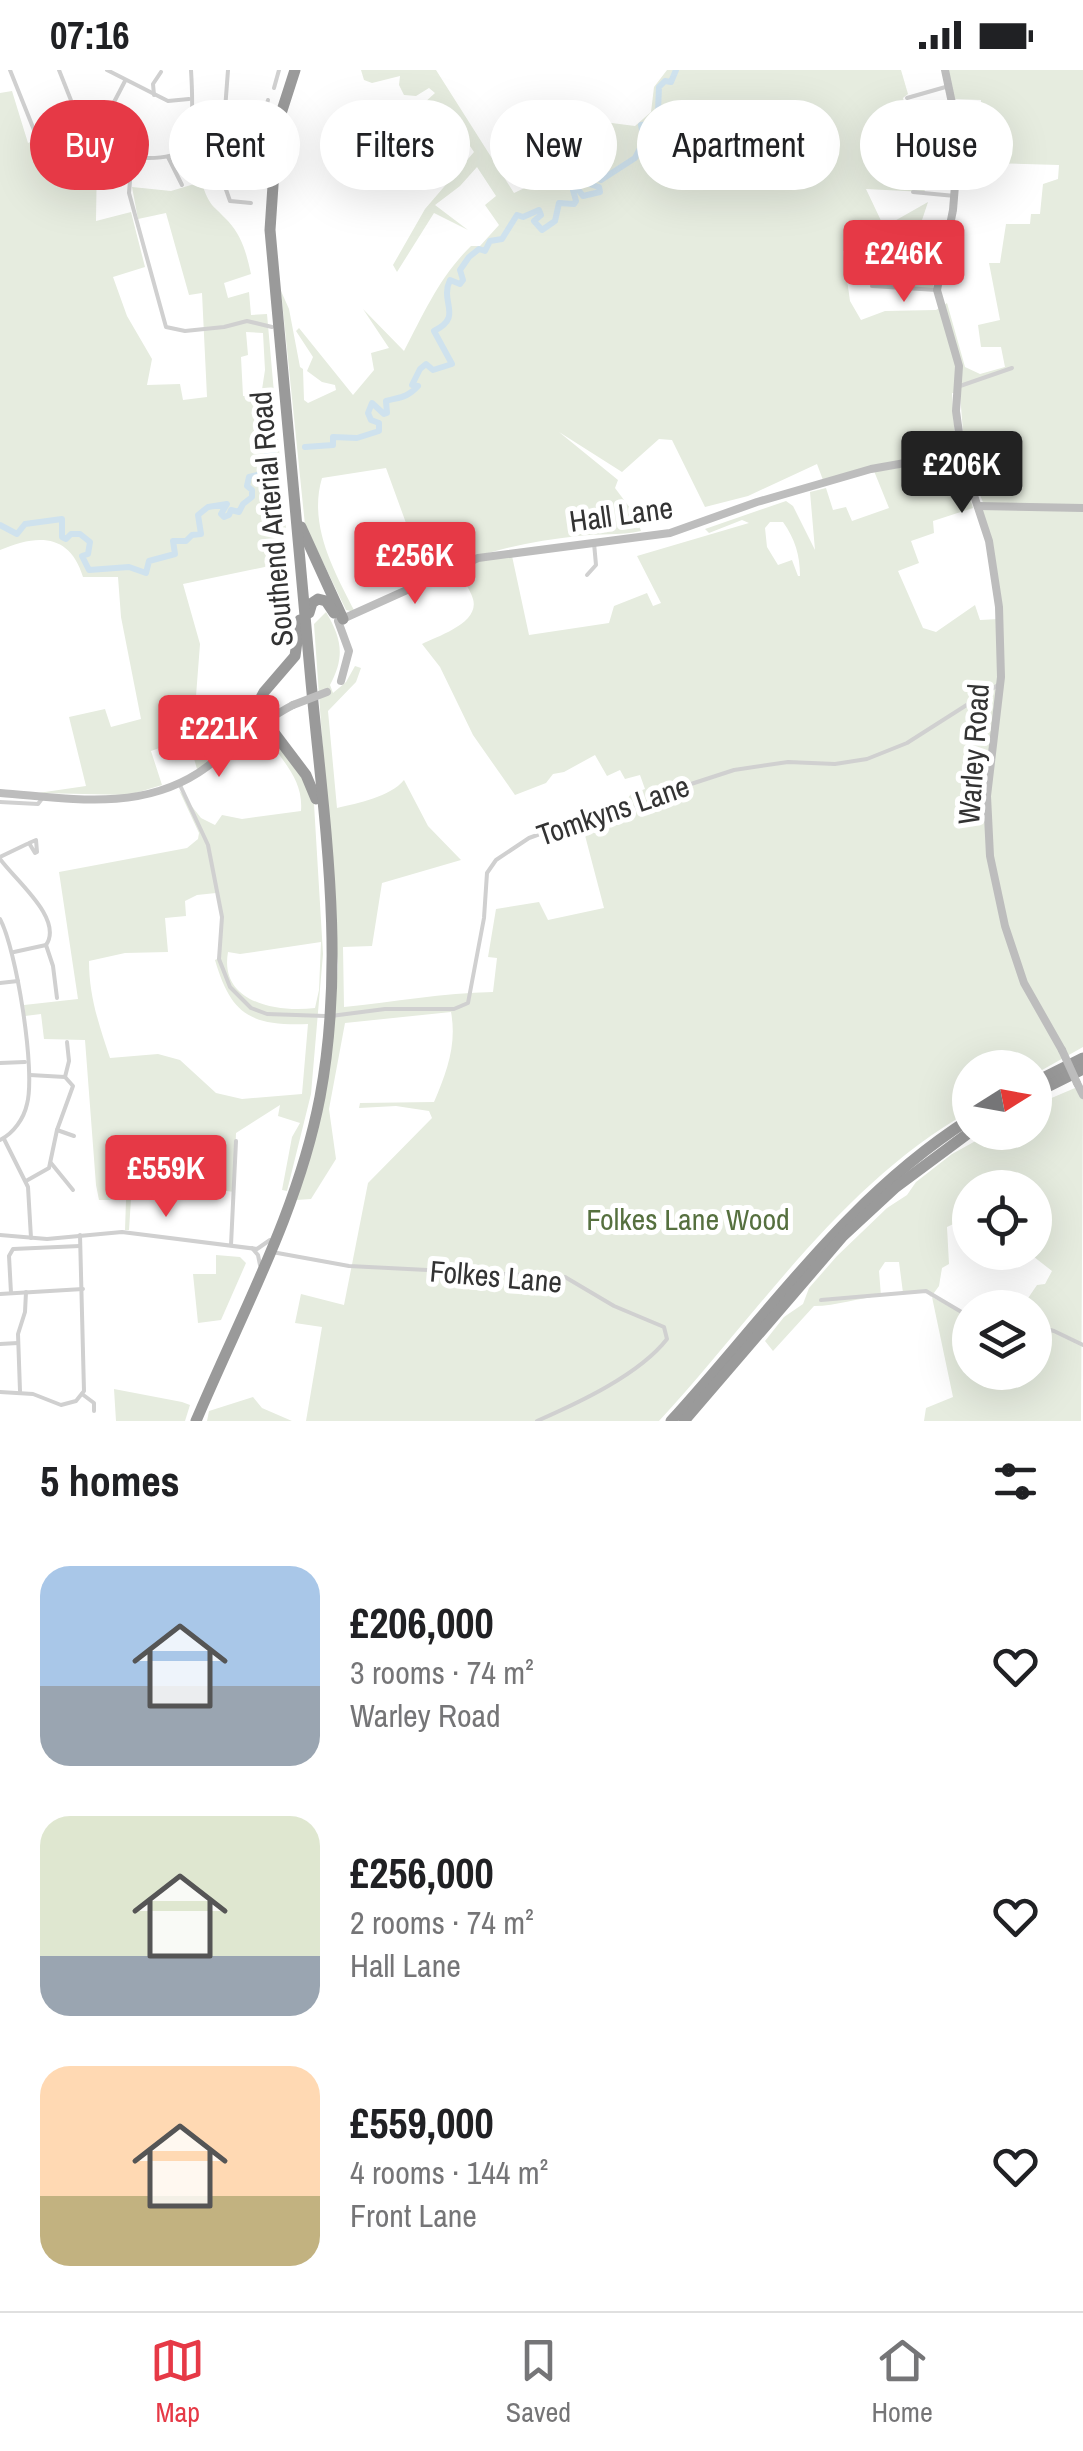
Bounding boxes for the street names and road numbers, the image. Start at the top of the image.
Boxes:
street label: Southend Arterial Road [240,390,302,648]
street label: Hall Lane [567,487,675,541]
street label: Warley Road [948,682,998,826]
street label: Tomkyns Lane [531,765,695,855]
street label: Folkes Lane [428,1250,564,1302]

